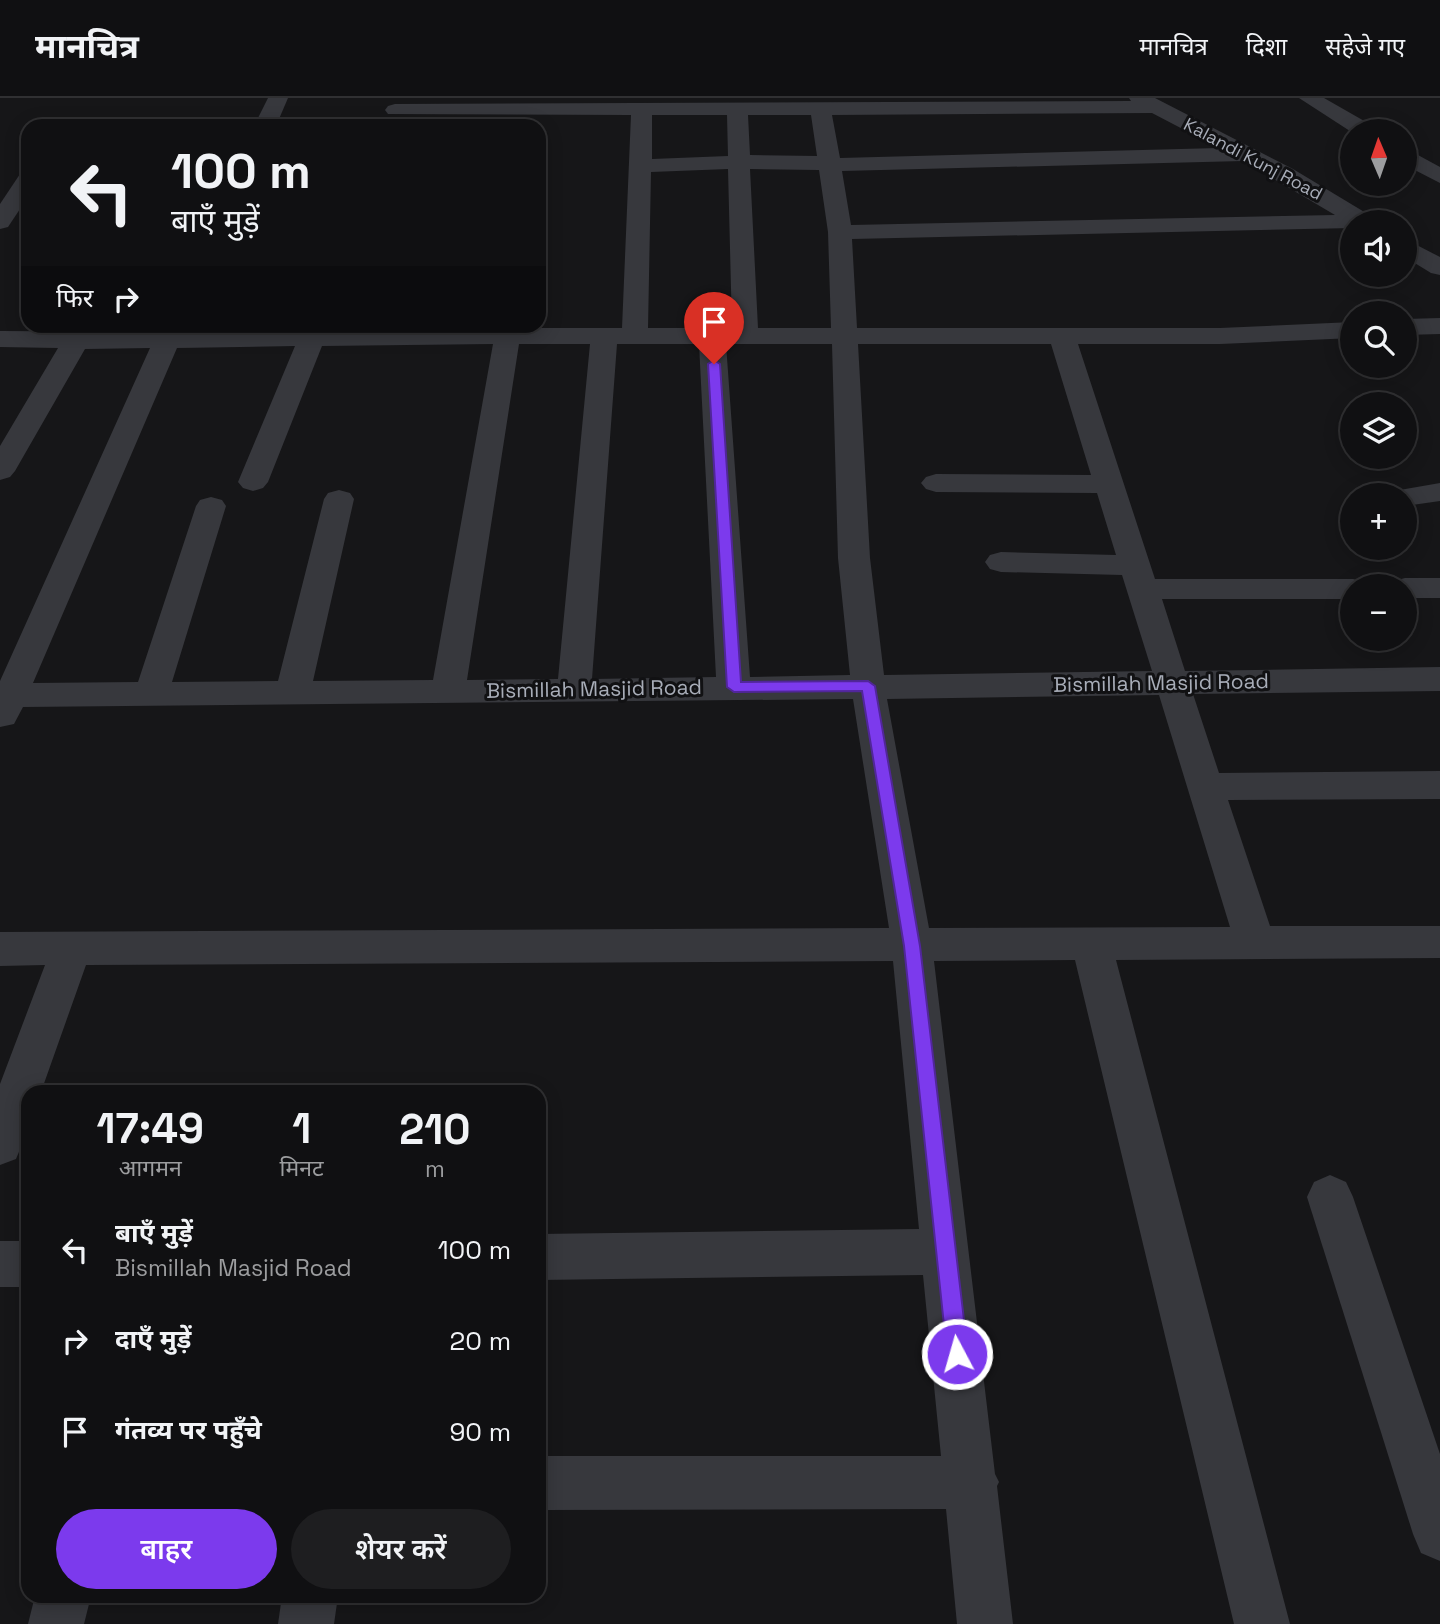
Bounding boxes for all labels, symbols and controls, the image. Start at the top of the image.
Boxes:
text: मानचित्र [35,26,139,68]
text: मानचित्र [1139,31,1208,62]
text: दिशा [1246,31,1287,62]
text: सहेजे गए [1325,31,1405,62]
street label: Kalandi Kunj Road [1180,112,1327,205]
north arrow [1340,119,1418,196]
map controls [1340,119,1417,651]
text: 100 m [171,140,311,202]
icon: left [56,147,147,238]
text: बाएँ मुड़ें [171,201,260,241]
button: sound [1340,210,1417,287]
icon: right [107,280,145,318]
text: फिर [56,281,93,315]
pin [684,292,744,364]
button: search [1340,301,1417,378]
icon: arrive [695,303,733,341]
button: layers [1340,392,1417,469]
button: + [1340,483,1417,560]
button: − [1340,574,1417,651]
street label: Bismillah Masjid Road [1053,667,1269,698]
street label: Bismillah Masjid Road [486,673,702,704]
text: 17:49 [97,1102,204,1155]
text: 1 [292,1102,311,1155]
text: 210 [399,1103,470,1156]
text: आगमन [119,1153,182,1183]
text: मिनट [280,1153,324,1183]
text: m [425,1154,445,1184]
text: बाएँ मुड़ें [115,1216,193,1250]
icon: left [56,1231,94,1269]
text: 100 m [438,1233,511,1267]
text: Bismillah Masjid Road [115,1253,352,1283]
position arrow [920,1317,994,1391]
icon: right [56,1322,94,1360]
text: दाएँ मुड़ें [115,1322,191,1356]
text: 20 m [450,1324,511,1358]
icon: arrive [56,1413,94,1451]
text: गंतव्य पर पहुँचे [115,1413,262,1447]
text: 90 m [449,1415,511,1449]
button: बाहर [56,1509,277,1589]
button: शेयर करें [291,1509,511,1589]

